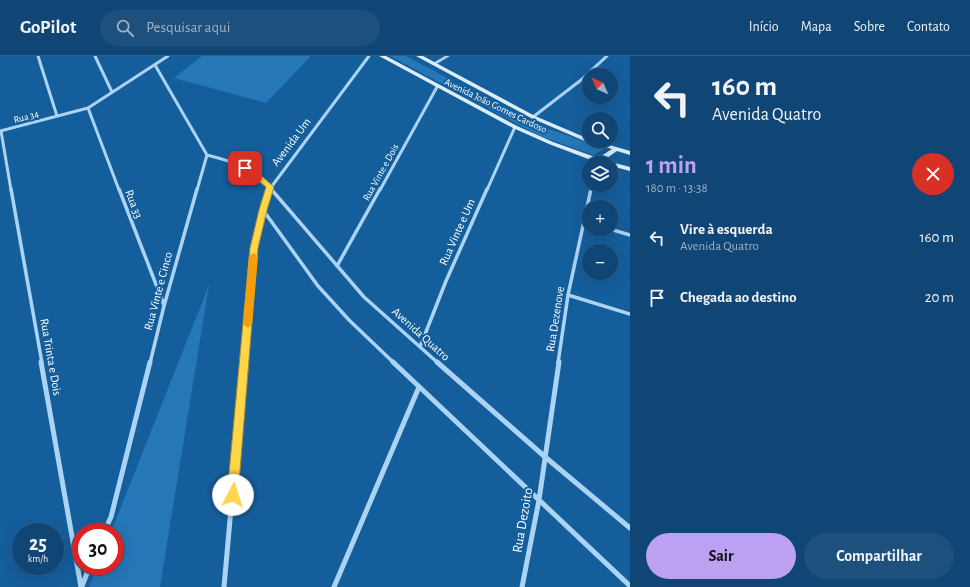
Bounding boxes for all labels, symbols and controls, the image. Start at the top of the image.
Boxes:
search box [100,10,380,46]
icon: search [114,17,136,39]
text: GoPilot [20,18,76,37]
text: Pesquisar aqui [146,20,230,35]
text: Início [749,20,779,34]
text: Mapa [801,20,832,34]
text: Sobre [854,20,885,34]
text: Contato [907,20,950,34]
north arrow [582,68,618,104]
map controls [582,68,618,280]
icon: left [646,72,698,124]
text: 160 m [712,73,777,101]
street label: Avenida João Gomes Cardoso [443,77,548,135]
text: Avenida Quatro [712,106,821,124]
street label: Rua 34 [13,109,40,125]
button: search [582,112,618,148]
street label: Avenida Um [269,116,313,168]
street label: Rua Vinte e Dois [361,142,401,202]
pin [228,151,262,185]
button: close [912,153,954,195]
text: 1 min [646,154,697,178]
button: layers [582,156,618,192]
icon: arrive [234,157,256,179]
text: 180 m · 13:38 [646,182,708,195]
street label: Rua 33 [123,188,145,220]
street label: Rua Vinte e Um [437,197,477,267]
button: + [582,200,618,236]
text: Vire à esquerda [680,222,773,237]
icon: left [646,227,668,249]
text: 160 m [919,230,954,245]
text: Avenida Quatro [680,240,759,253]
button: − [582,244,618,280]
street label: Rua Vinte e Cinco [142,250,174,331]
street label: Rua Dezenove [544,285,566,353]
icon: arrive [646,287,668,309]
text: Chegada ao destino [680,290,797,305]
text: 20 m [925,290,954,305]
street label: Avenida Quatro [389,305,452,364]
street label: Rua Trinta e Dois [38,318,64,396]
position arrow [212,474,254,516]
street label: Rua Dezoito [510,486,536,554]
speed limit sign: 30 [72,523,124,575]
button: Sair [646,533,796,579]
button: Compartilhar [804,533,954,579]
text: 25 [29,534,47,554]
text: km/h [28,554,48,564]

